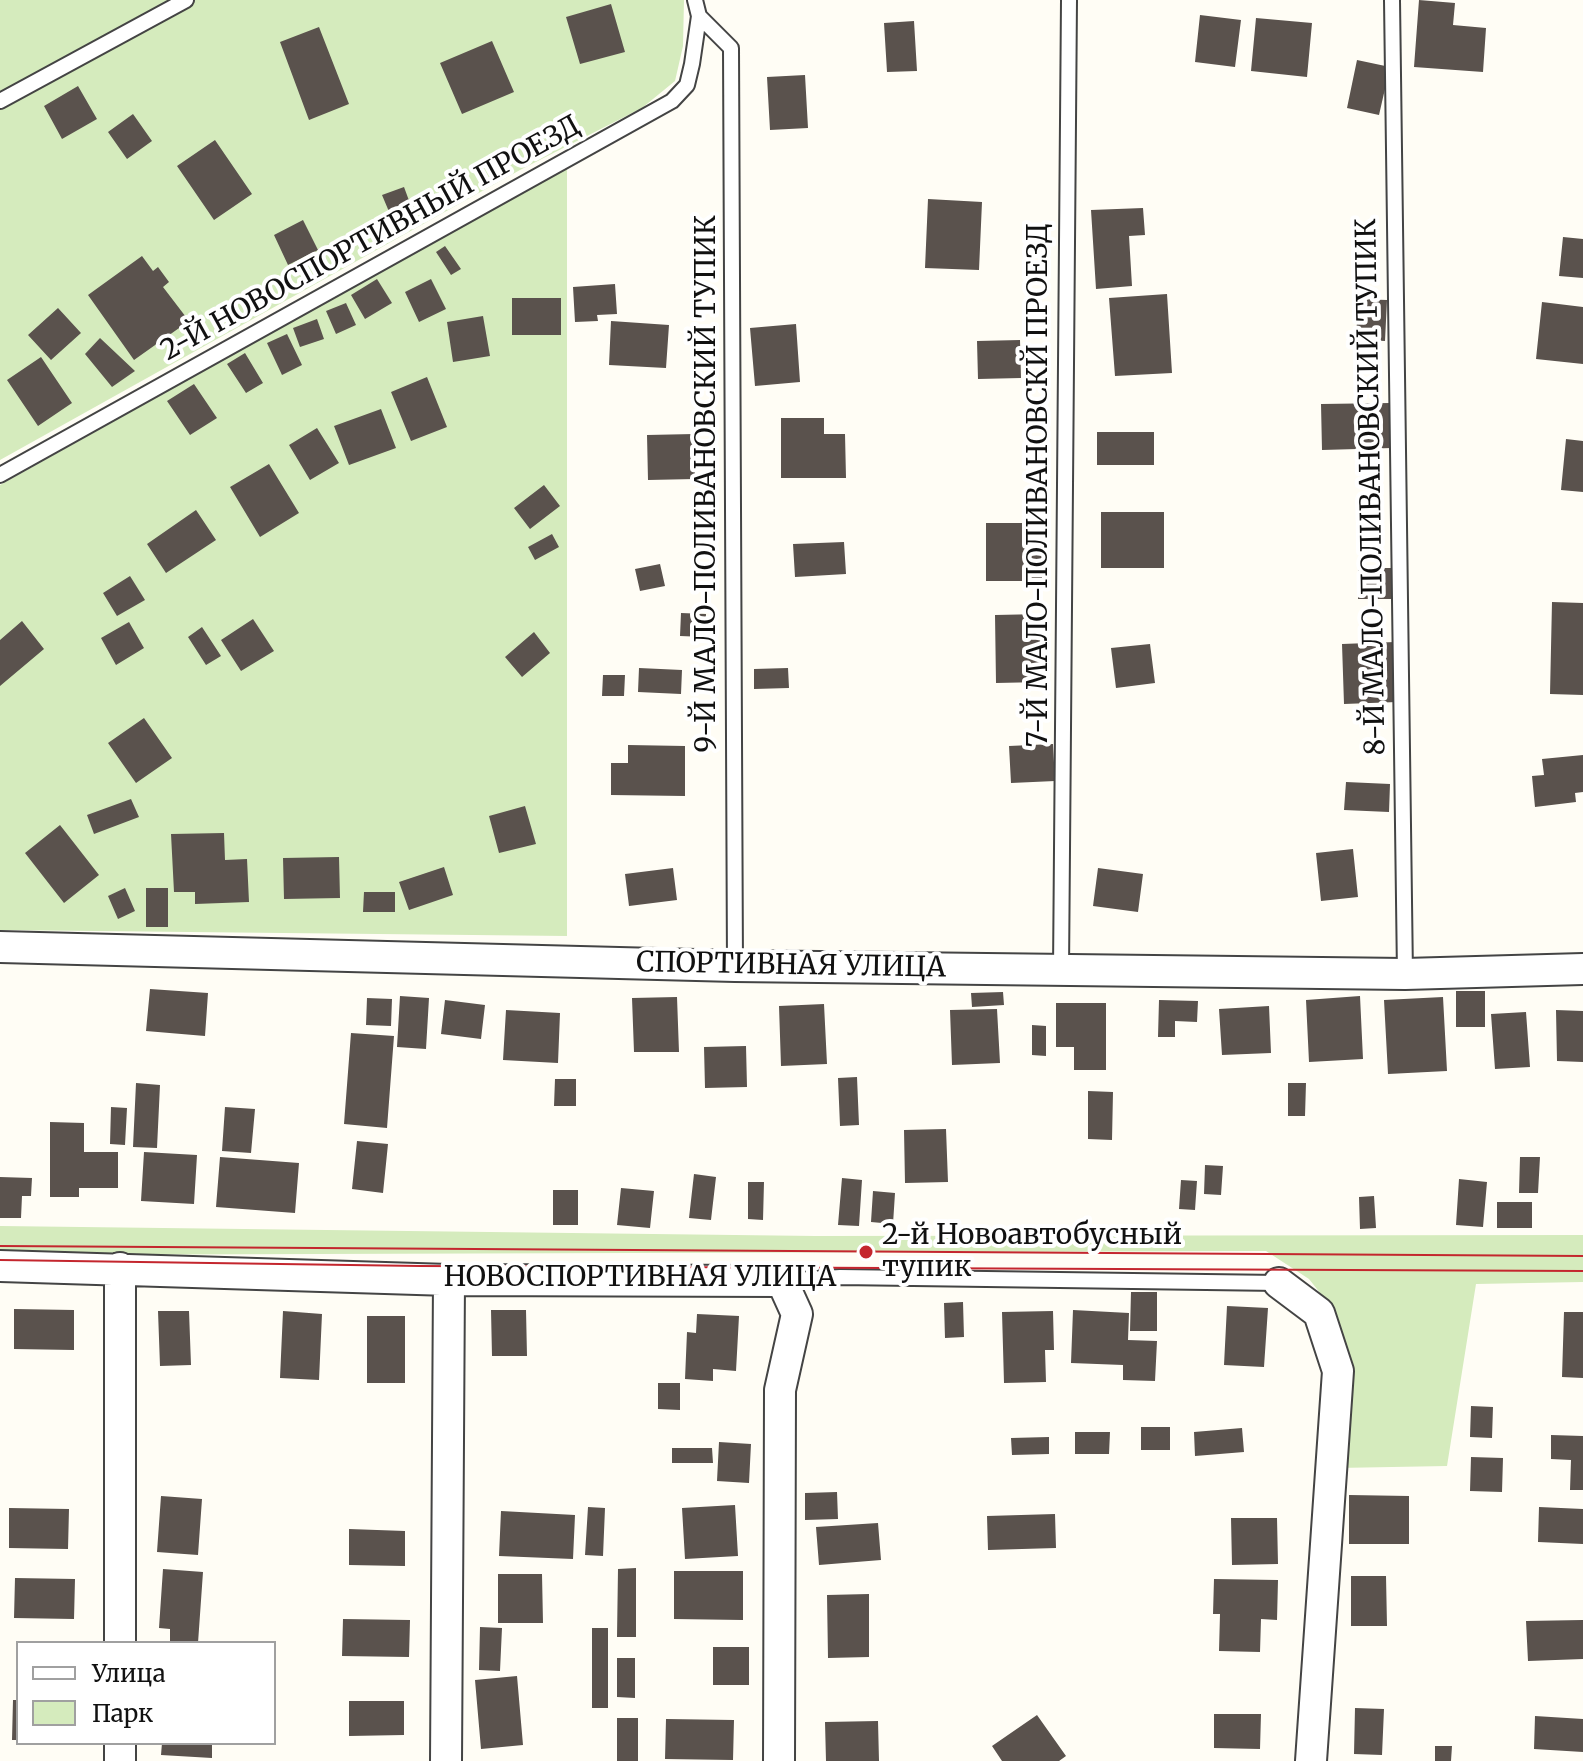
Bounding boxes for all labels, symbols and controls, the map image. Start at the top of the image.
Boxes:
street label: 2-Й НОВОСПОРТИВНЫЙ ПРОЕЗД [156,109,586,369]
street label: 9-Й МАЛО-ПОЛИВАНОВСКИЙ ТУПИК [690,215,724,753]
street label: 8-Й МАЛО-ПОЛИВАНОВСКИЙ ТУПИК [1351,218,1393,756]
street label: 7-Й МАЛО-ПОЛИВАНОВСКЙ ПРОЕЗД [1022,223,1056,747]
street label: СПОРТИВНАЯ УЛИЦА [636,946,946,986]
place label: 2-й Новоавтобусный тупик [882,1219,1182,1285]
marker: 2-й Новоавтобусный тупик [857,1243,875,1261]
street label: НОВОСПОРТИВНАЯ УЛИЦА [444,1261,836,1295]
legend [16,1641,276,1745]
text: Улица [92,1658,166,1689]
text: Парк [92,1698,153,1729]

